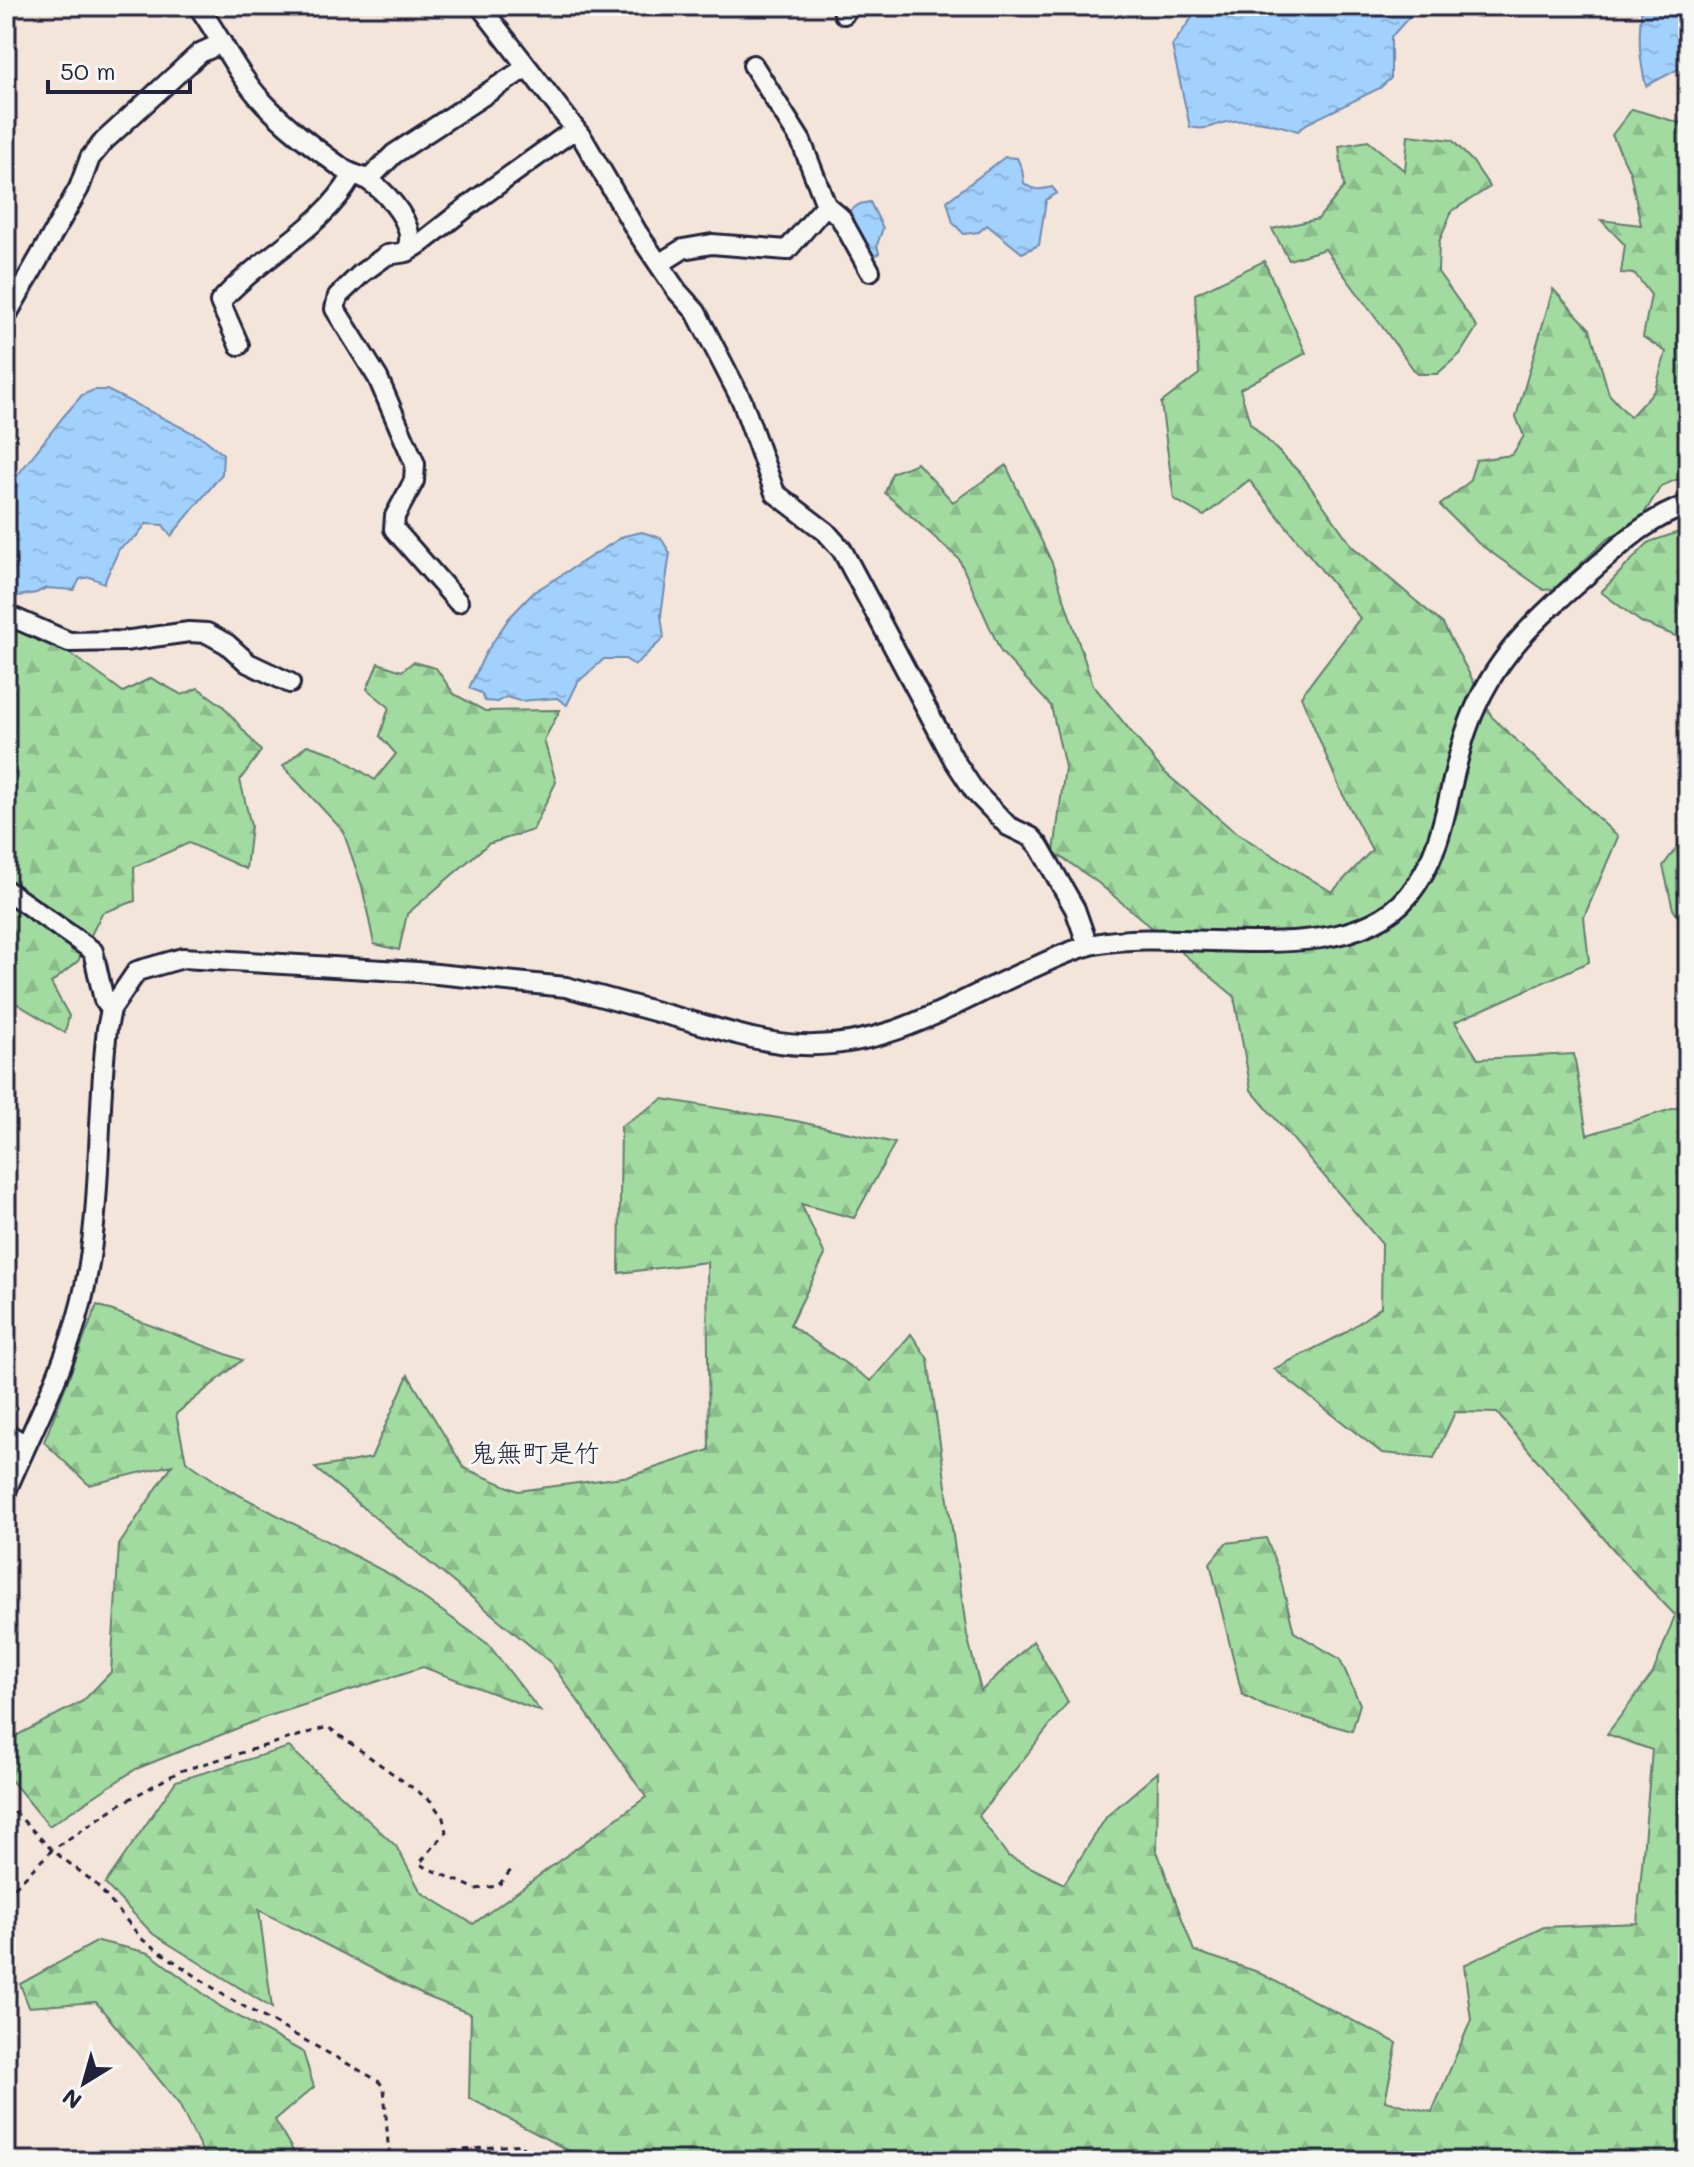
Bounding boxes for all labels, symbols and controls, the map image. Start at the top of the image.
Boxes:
scale bar [48,44,190,94]
text: 50 m [60,55,116,86]
district label: 鬼無町是竹 [470,1435,600,1469]
north arrow [44,2043,124,2123]
text: N [56,2083,87,2116]

